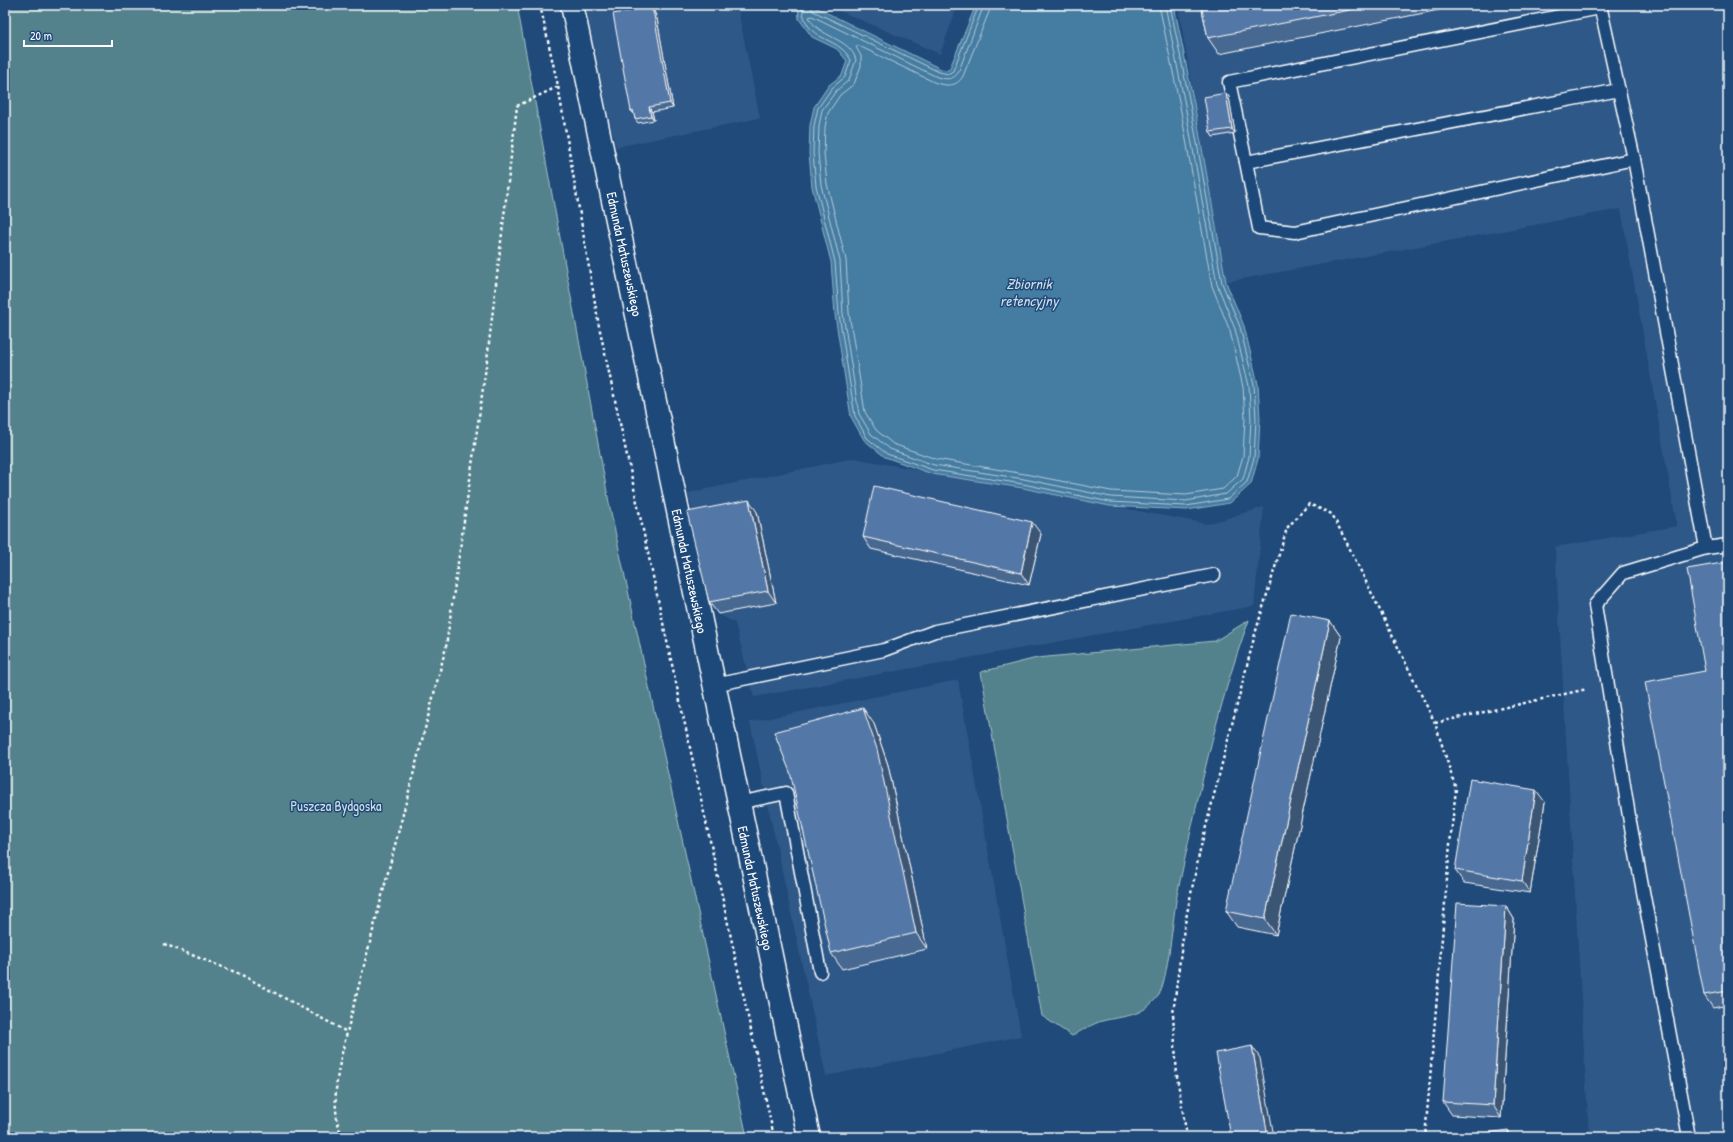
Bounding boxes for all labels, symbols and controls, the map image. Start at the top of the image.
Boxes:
scale bar [24,22,112,48]
text: 20 m [30,27,52,44]
street label: Edmunda Matuszewskiego [602,190,648,319]
water label: Zbiornik retencyjny [1000,273,1060,311]
street label: Edmunda Matuszewskiego [667,507,713,636]
park label: Puszcza Bydgoska [291,796,382,816]
street label: Edmunda Matuszewskiego [733,824,779,953]

